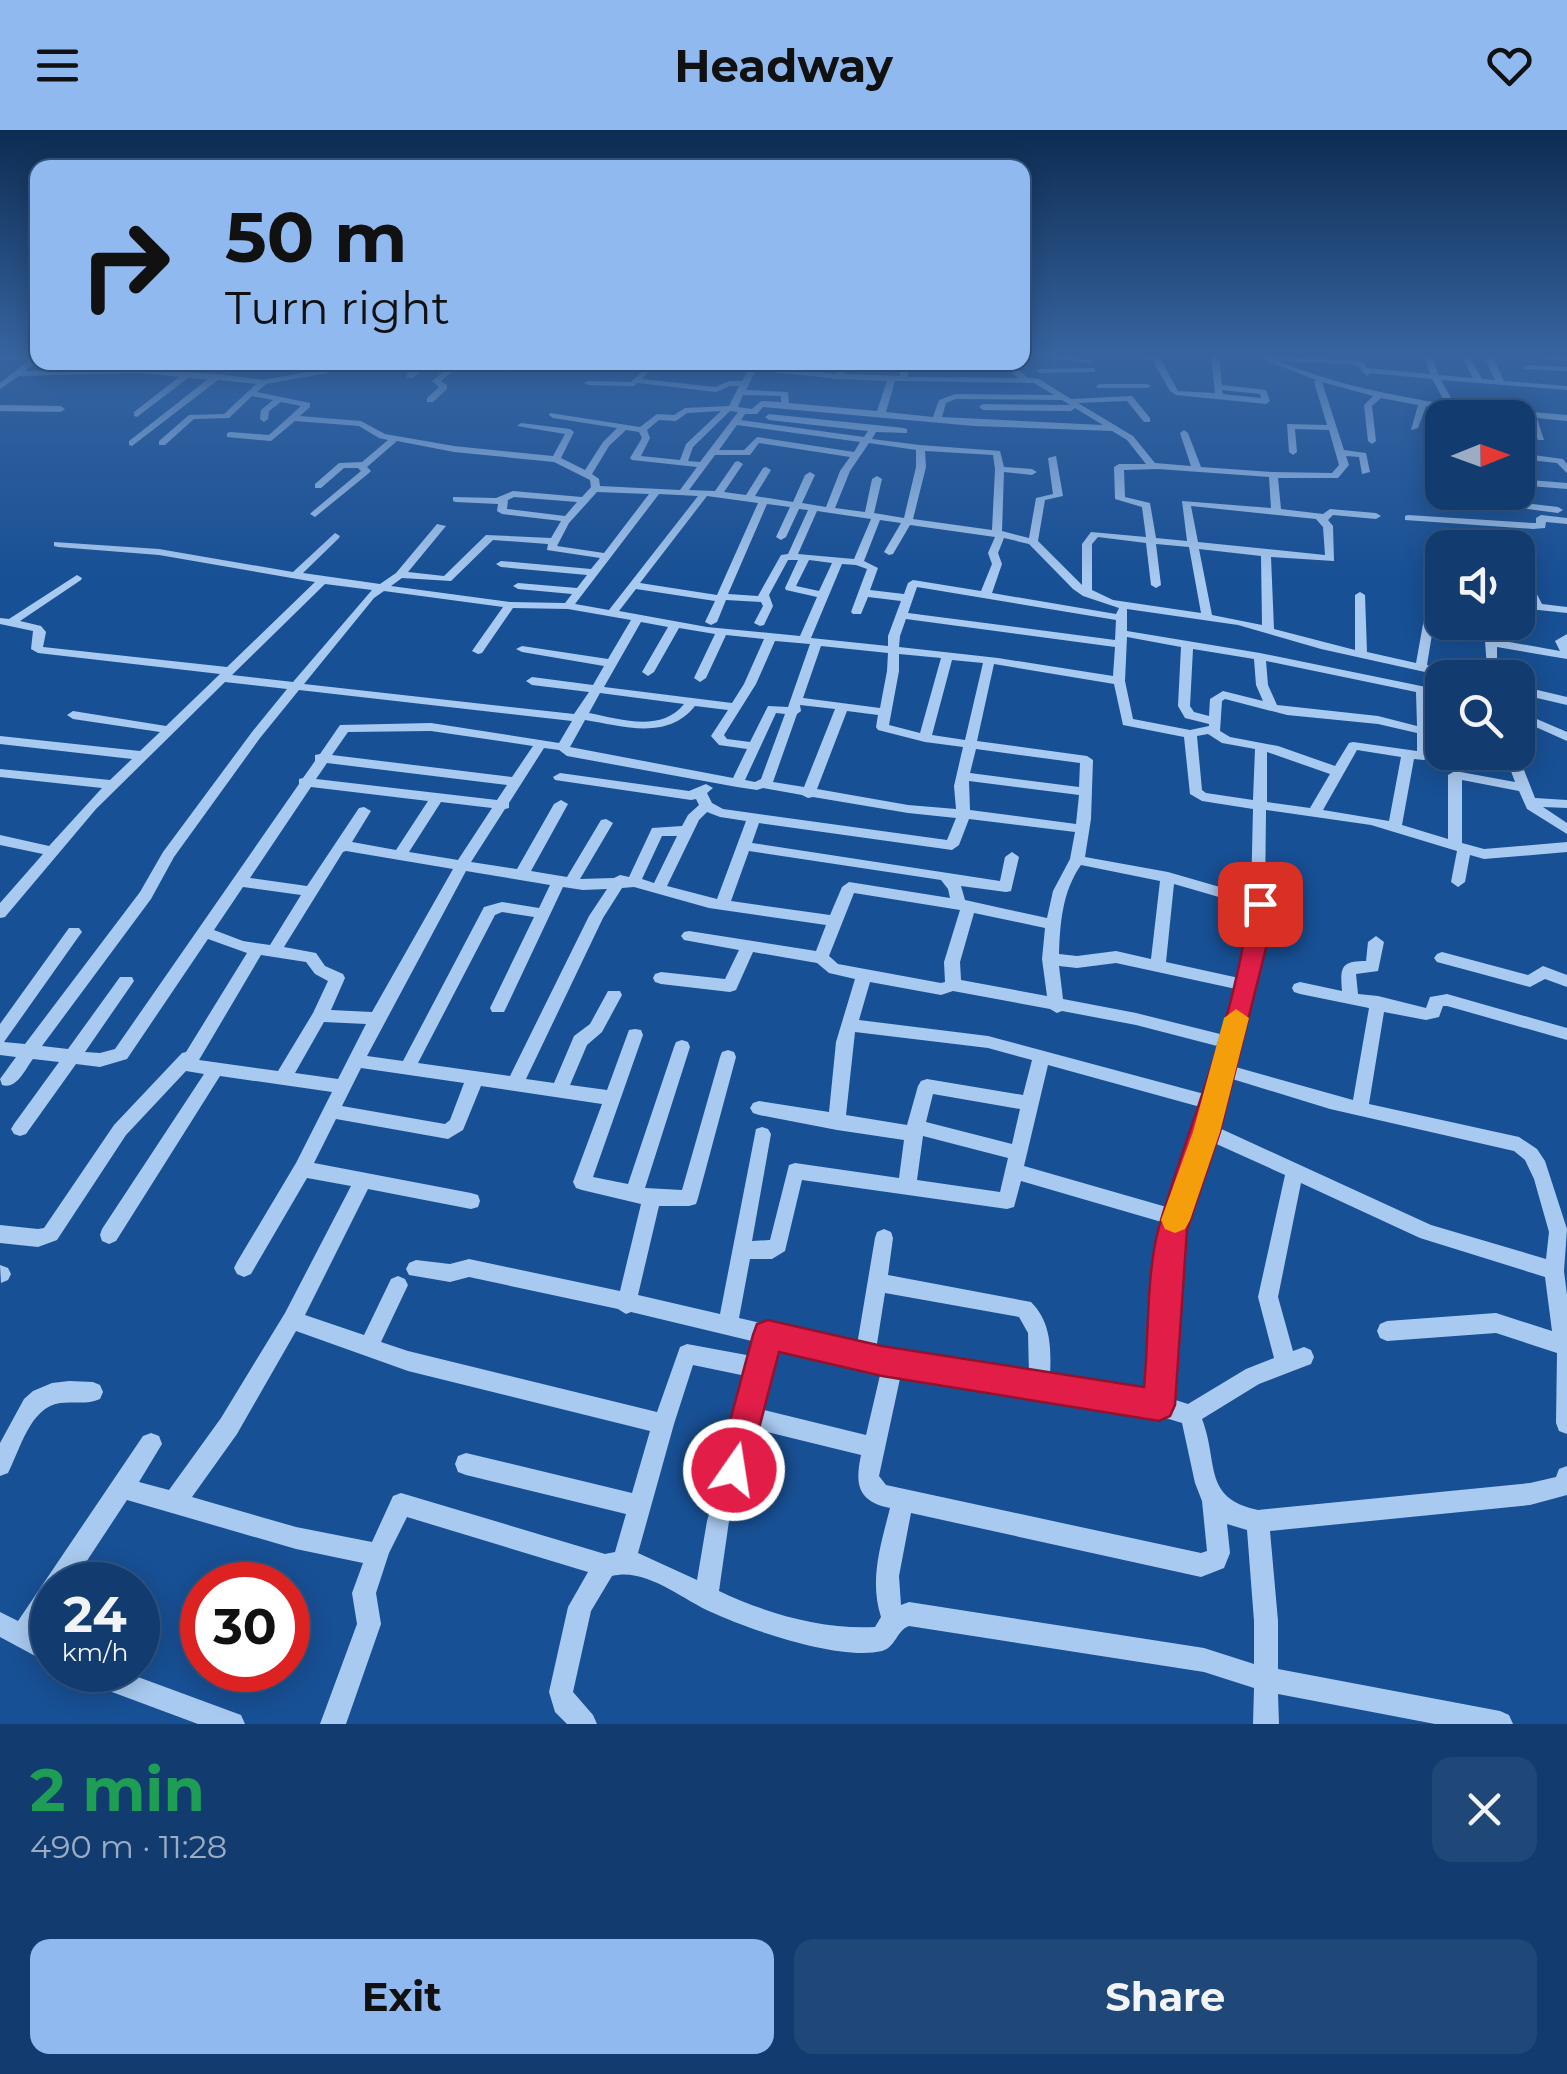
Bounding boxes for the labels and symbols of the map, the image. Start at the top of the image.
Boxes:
north arrow [1425,400,1535,510]
pin [1218,862,1303,947]
position arrow [682,1418,786,1522]
speed limit sign: 30 [180,1562,310,1692]

